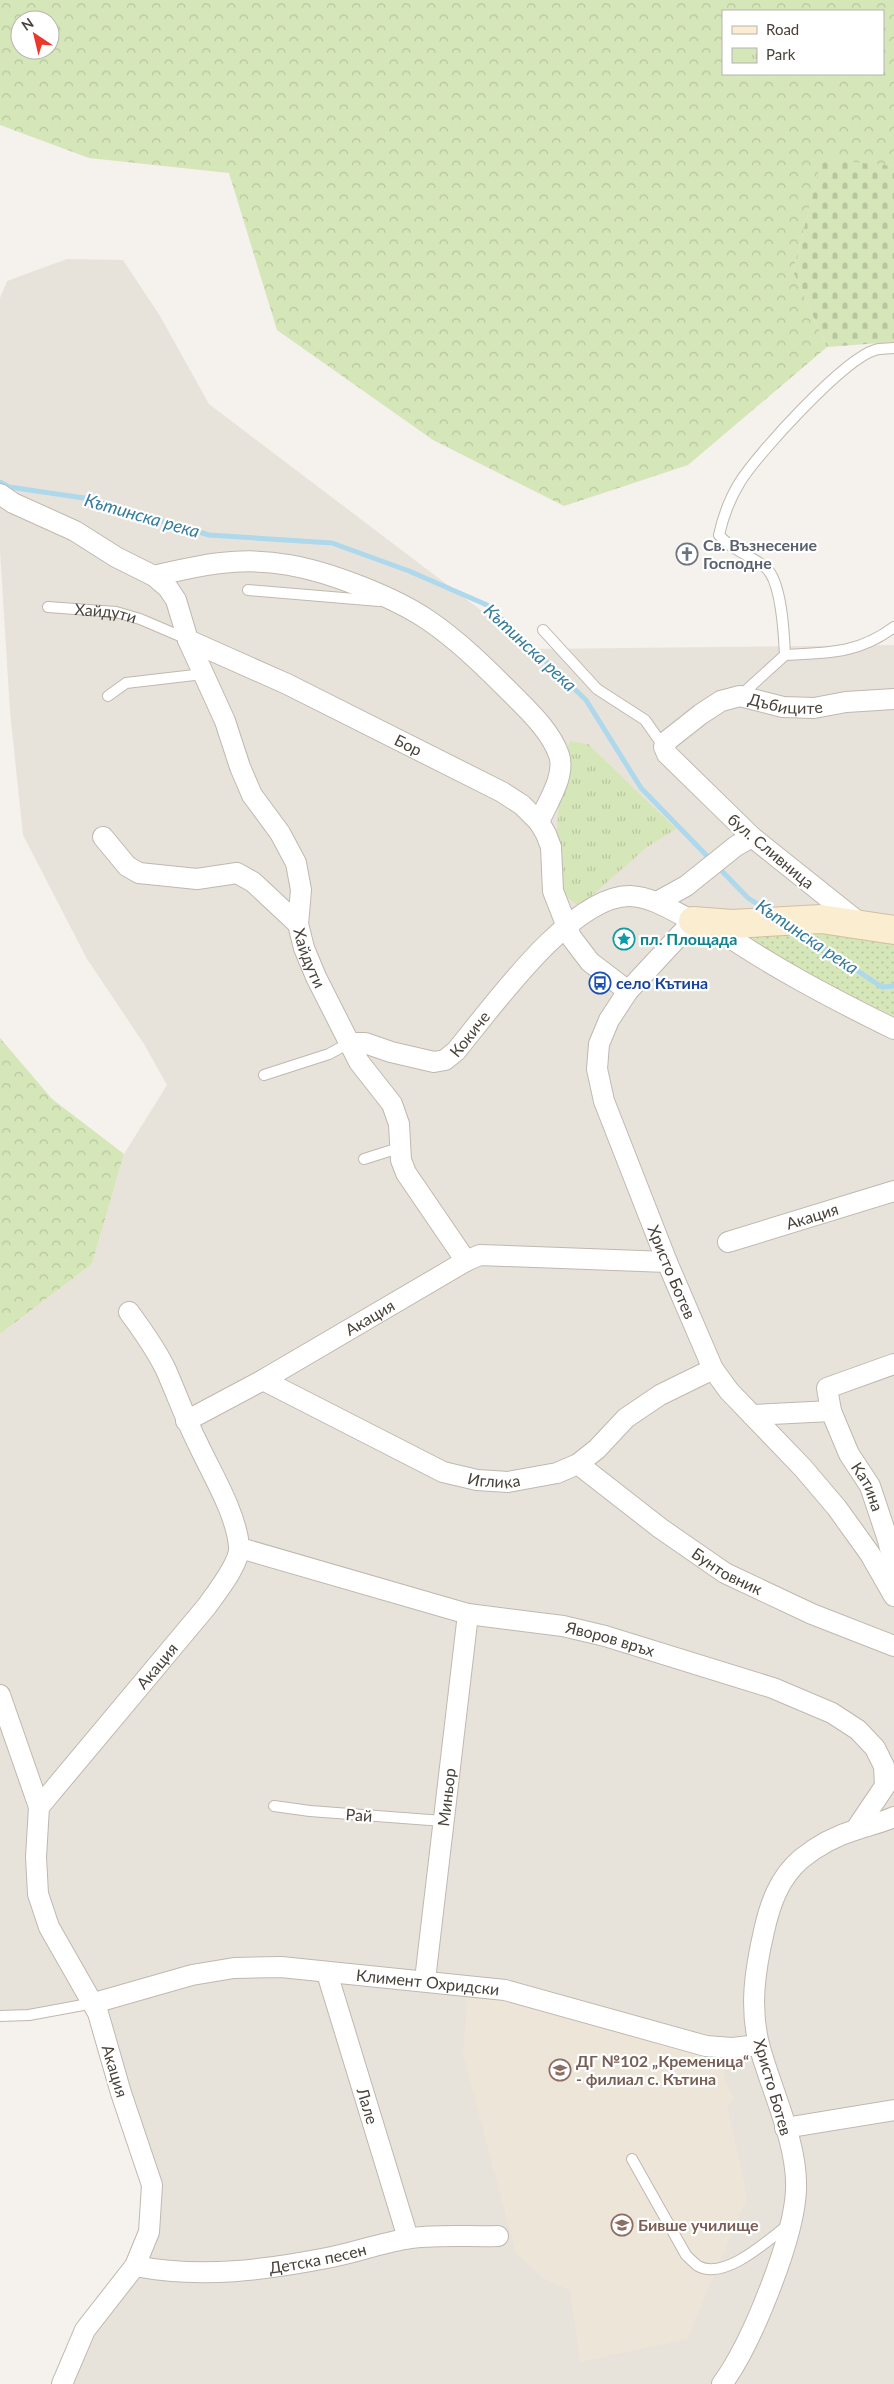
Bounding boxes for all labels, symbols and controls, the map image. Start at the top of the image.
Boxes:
north arrow [10,10,60,60]
legend [722,10,884,75]
text: N [18,14,37,34]
text: Road [766,20,799,38]
text: Park [766,45,796,63]
water label: Кътинска река [82,488,202,542]
place label: Св. Възнесение Господне [703,535,818,572]
church icon: Св. Възнесение Господне [675,542,699,566]
street label: Хайдути [74,599,139,627]
water label: Кътинска река [480,599,582,696]
street label: Дъбиците [747,689,824,717]
street label: Бор [392,730,425,759]
street label: бул. Сливница [724,809,818,892]
water label: Кътинска река [752,894,863,978]
street label: Хайдути [290,926,330,991]
place icon: пл. Площада [612,927,636,951]
place label: пл. Площада [640,929,737,948]
bus stop icon: село Кътина [588,971,612,995]
place label: село Кътина [616,973,708,992]
street label: Кокиче [445,1007,493,1060]
street label: Акация [783,1199,840,1233]
street label: Христо Ботев [644,1222,700,1322]
street label: Акация [342,1295,398,1339]
street label: Катина [848,1458,888,1513]
street label: Иглика [466,1468,522,1492]
street label: Бунтовник [689,1543,766,1598]
street label: Яворов връх [563,1617,657,1660]
street label: Акация [132,1639,181,1692]
street label: Миньор [433,1767,459,1827]
street label: Рай [345,1804,373,1825]
street label: Климент Охридски [355,1965,500,1998]
street label: Христо Ботев [751,2036,796,2137]
street label: Акация [99,2042,132,2099]
place label: ДГ №102 „Кременица“ - филиал с. Кътина [576,2051,749,2088]
school or university icon: ДГ №102 „Кременица“ - филиал с. Кътина [548,2058,572,2082]
street label: Лале [353,2084,383,2126]
school or university icon: Бивше училище [610,2213,634,2237]
place label: Бивше училище [638,2215,759,2234]
street label: Детска песен [268,2239,368,2277]

